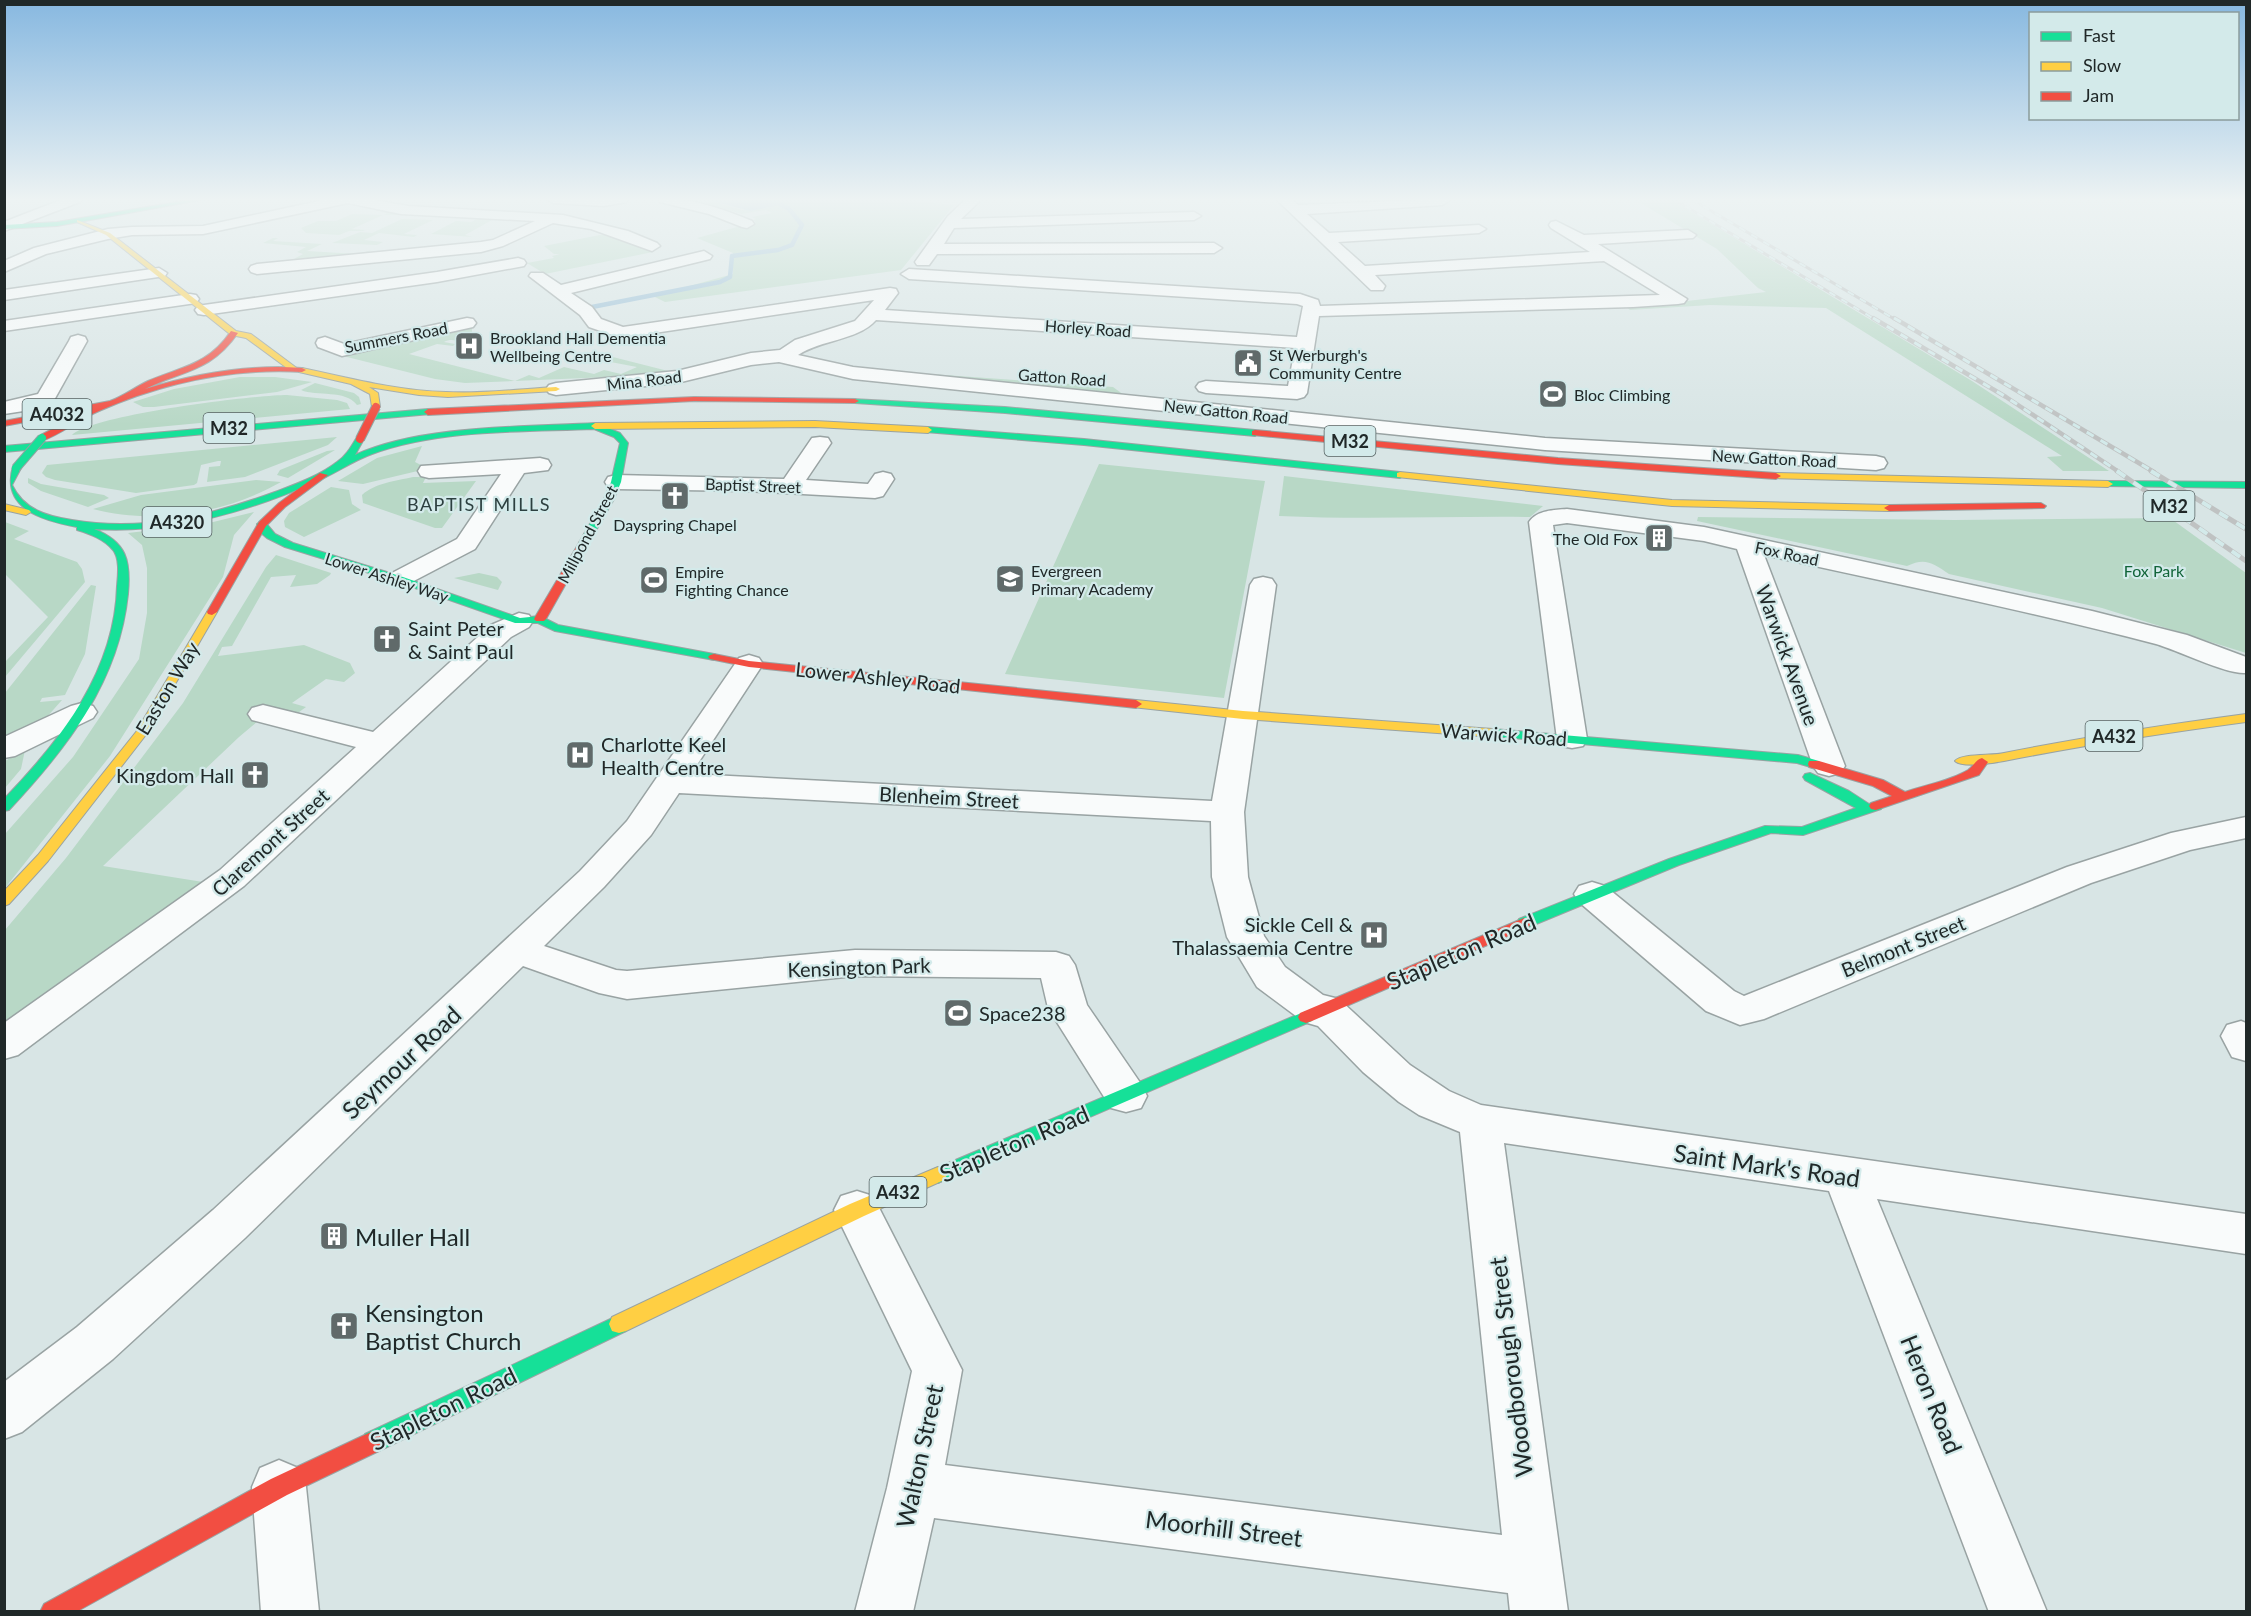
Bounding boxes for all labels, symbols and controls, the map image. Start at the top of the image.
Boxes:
legend [2029,12,2239,120]
text: Fast [2083,24,2116,46]
text: Slow [2083,54,2121,76]
text: Jam [2083,84,2114,106]
street label: Horley Road [1044,316,1132,340]
street label: Summers Road [343,318,449,356]
place label: Brookland Hall Dementia Wellbeing Centre [490,328,666,365]
hospital icon: Brookland Hall Dementia Wellbeing Centre [453,330,485,362]
place label: St Werburgh's Community Centre [1269,345,1402,382]
public building icon: St Werburgh's Community Centre [1232,347,1264,379]
street label: Gatton Road [1017,364,1107,390]
street label: Mina Road [606,366,682,394]
sports icon: Bloc Climbing [1537,378,1569,410]
place label: Bloc Climbing [1574,385,1670,404]
street label: New Gatton Road [1163,395,1289,427]
road number: A4032 [22,399,92,429]
road number: M32 [204,413,254,443]
road number: M32 [1324,426,1376,456]
street label: New Gatton Road [1711,445,1837,471]
street label: Baptist Street [705,474,801,496]
church icon: Dayspring Chapel [659,480,691,512]
street label: Millpond Street [553,482,621,586]
road number: M32 [2144,491,2194,521]
district label: BAPTIST MILLS [407,493,551,515]
road number: A4320 [142,507,212,537]
place label: Dayspring Chapel [613,515,737,534]
building icon: The Old Fox [1643,522,1675,554]
place label: The Old Fox [1553,529,1638,548]
street label: Fox Road [1753,537,1821,569]
street label: Lower Ashley Way [323,548,452,606]
place label: Evergreen Primary Academy [1031,561,1154,598]
park label: Fox Park [2124,561,2185,580]
place label: Empire Fighting Chance [675,562,789,599]
school or university icon: Evergreen Primary Academy [994,563,1026,595]
sports icon: Empire Fighting Chance [638,564,670,596]
street label: Warwick Avenue [1751,582,1825,728]
place label: Saint Peter & Saint Paul [408,616,514,663]
church icon: Saint Peter & Saint Paul [371,623,403,655]
street label: Easton Way [130,637,204,739]
street label: Lower Ashley Road [794,656,962,698]
street label: Warwick Road [1440,718,1568,750]
road number: A432 [2086,721,2142,751]
place label: Charlotte Keel Health Centre [601,732,726,779]
hospital icon: Charlotte Keel Health Centre [564,739,596,771]
church icon: Kingdom Hall [239,759,271,791]
place label: Kingdom Hall [116,763,234,787]
street label: Blenheim Street [879,781,1019,813]
street label: Claremont Street [207,783,333,901]
street label: Stapleton Road [1382,906,1540,996]
street label: Belmont Street [1837,910,1969,982]
place label: Sickle Cell & Thalassaemia Centre [1172,912,1354,959]
hospital icon: Sickle Cell & Thalassaemia Centre [1358,919,1390,951]
street label: Kensington Park [787,952,932,981]
sports icon: Space238 [942,997,974,1029]
street label: Seymour Road [336,1000,466,1124]
place label: Space238 [979,1001,1066,1025]
street label: Stapleton Road [935,1098,1093,1188]
street label: Saint Mark's Road [1672,1138,1862,1192]
road number: A432 [870,1177,926,1207]
building icon: Muller Hall [318,1220,350,1252]
place label: Muller Hall [355,1222,470,1251]
street label: Woodborough Street [1482,1255,1538,1479]
place label: Kensington Baptist Church [365,1298,521,1355]
church icon: Kensington Baptist Church [328,1310,360,1342]
street label: Heron Road [1895,1331,1969,1457]
street label: Stapleton Road [365,1360,521,1456]
street label: Walton Street [890,1381,948,1530]
street label: Moorhill Street [1144,1504,1304,1552]

